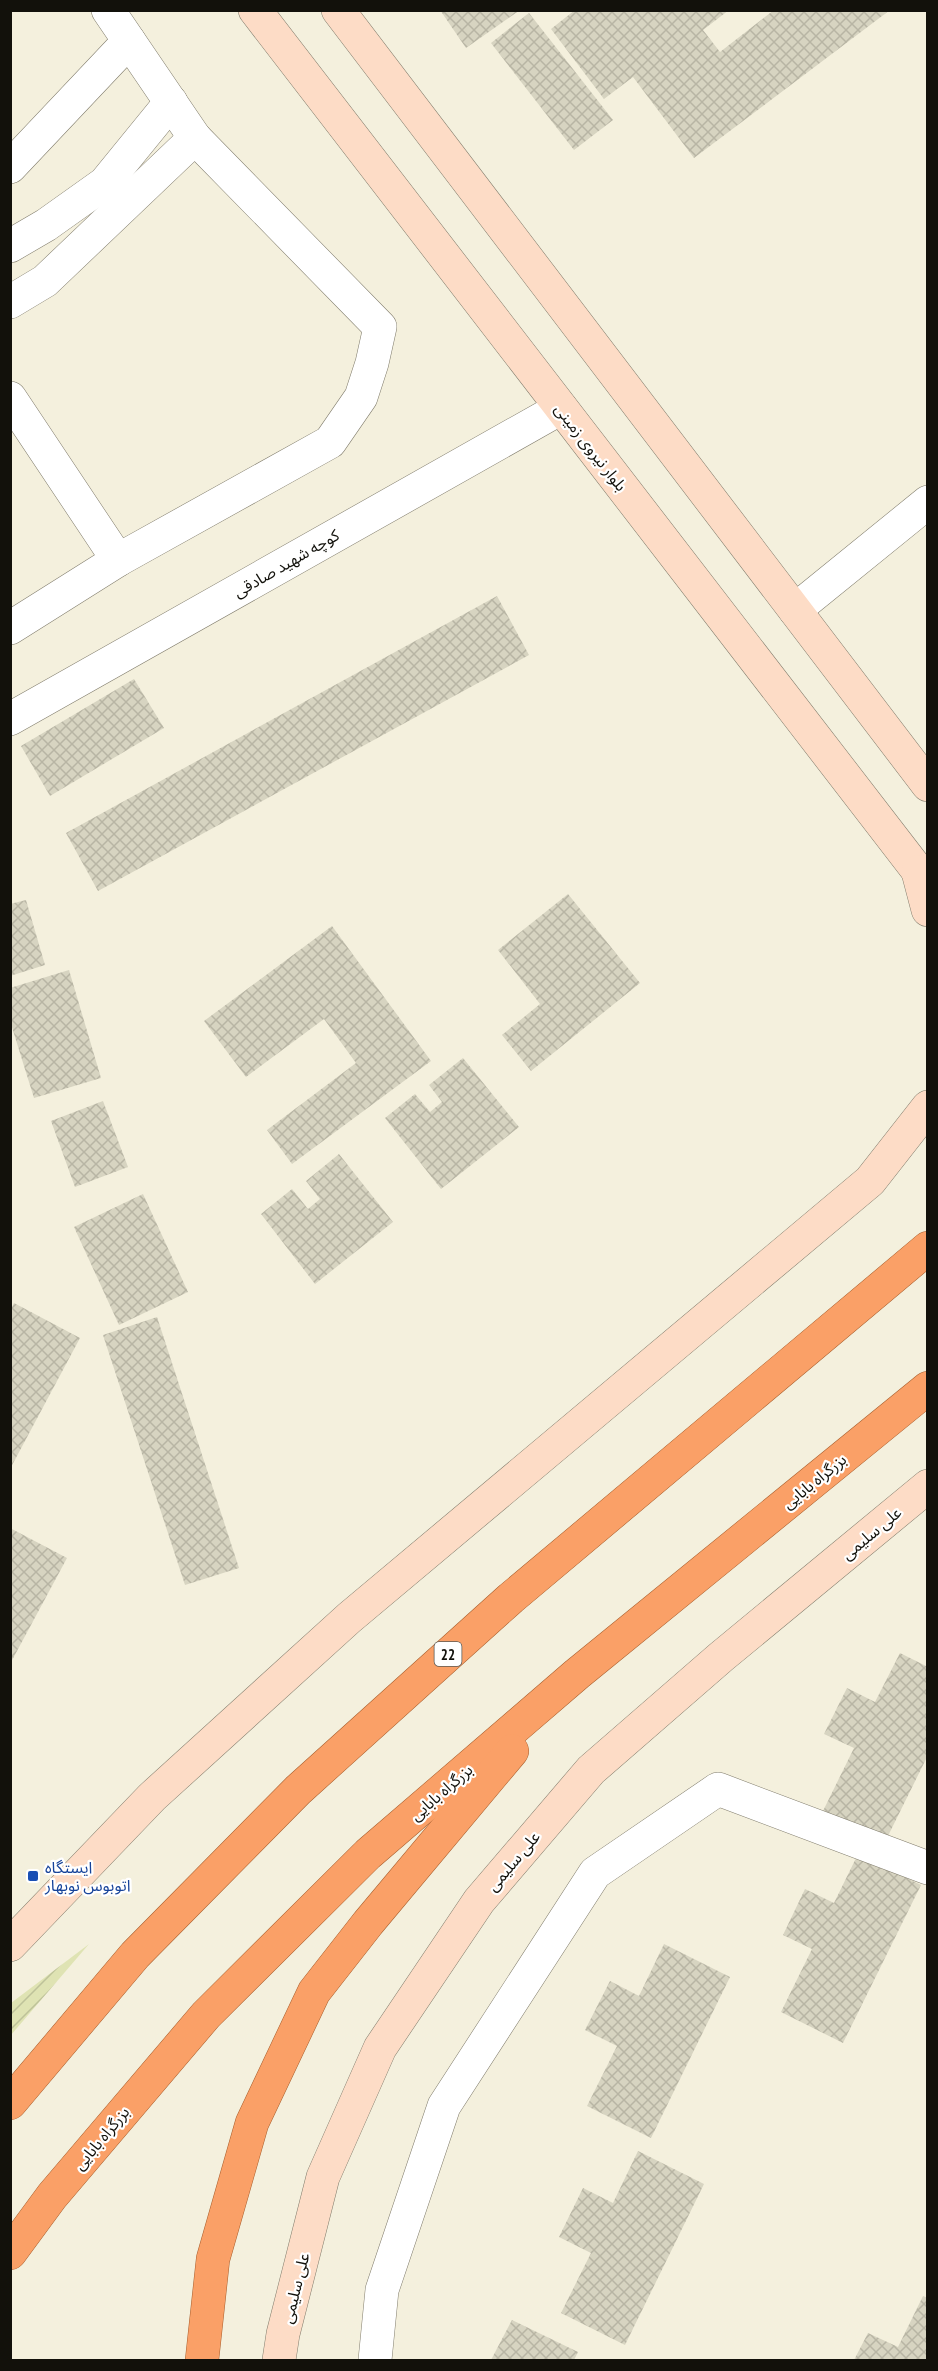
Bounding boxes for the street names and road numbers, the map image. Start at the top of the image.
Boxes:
street label: بلوار نیروی زمینی [551,399,631,495]
street label: کوچه شهید صادقی [229,524,343,602]
street label: بزرگراه بابایی [778,1449,850,1513]
street label: علی سلیمی [837,1502,905,1564]
road number: 22 [434,1642,462,1666]
street label: بزرگراه بابایی [406,1759,476,1825]
street label: علی سلیمی [482,1827,544,1895]
street label: بزرگراه بابایی [69,2102,133,2174]
street label: علی سلیمی [277,2250,313,2326]

